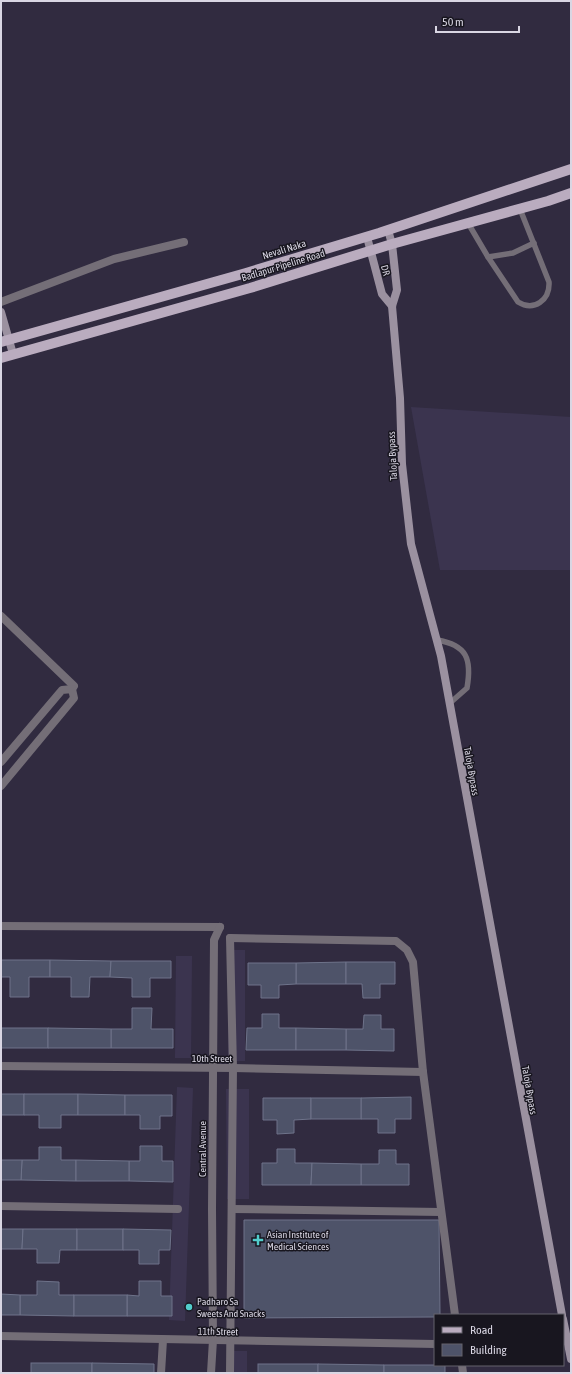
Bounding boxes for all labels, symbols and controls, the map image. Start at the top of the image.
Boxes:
scale bar [436,8,519,34]
text: 50 m [442,15,464,29]
street label: Nevali Naka [261,238,308,261]
street label: Badlapur Pipeline Road [240,248,326,283]
street label: DR [379,264,392,277]
street label: Taloja Bypass [386,431,399,481]
street label: Taloja Bypass [462,746,481,797]
street label: 10th Street [192,1053,232,1064]
street label: Taloja Bypass [520,1065,539,1116]
street label: Central Avenue [197,1121,208,1177]
place label: Asian Institute of Medical Sciences [267,1229,329,1252]
marker: Asian Institute of Medical Sciences [252,1234,264,1246]
place label: Padharo Sa Sweets And Snacks [197,1296,265,1319]
marker: Padharo Sa Sweets And Snacks [184,1302,194,1312]
legend [434,1314,564,1366]
text: Road [470,1323,493,1337]
street label: 11th Street [198,1326,238,1337]
text: Building [470,1343,508,1357]

